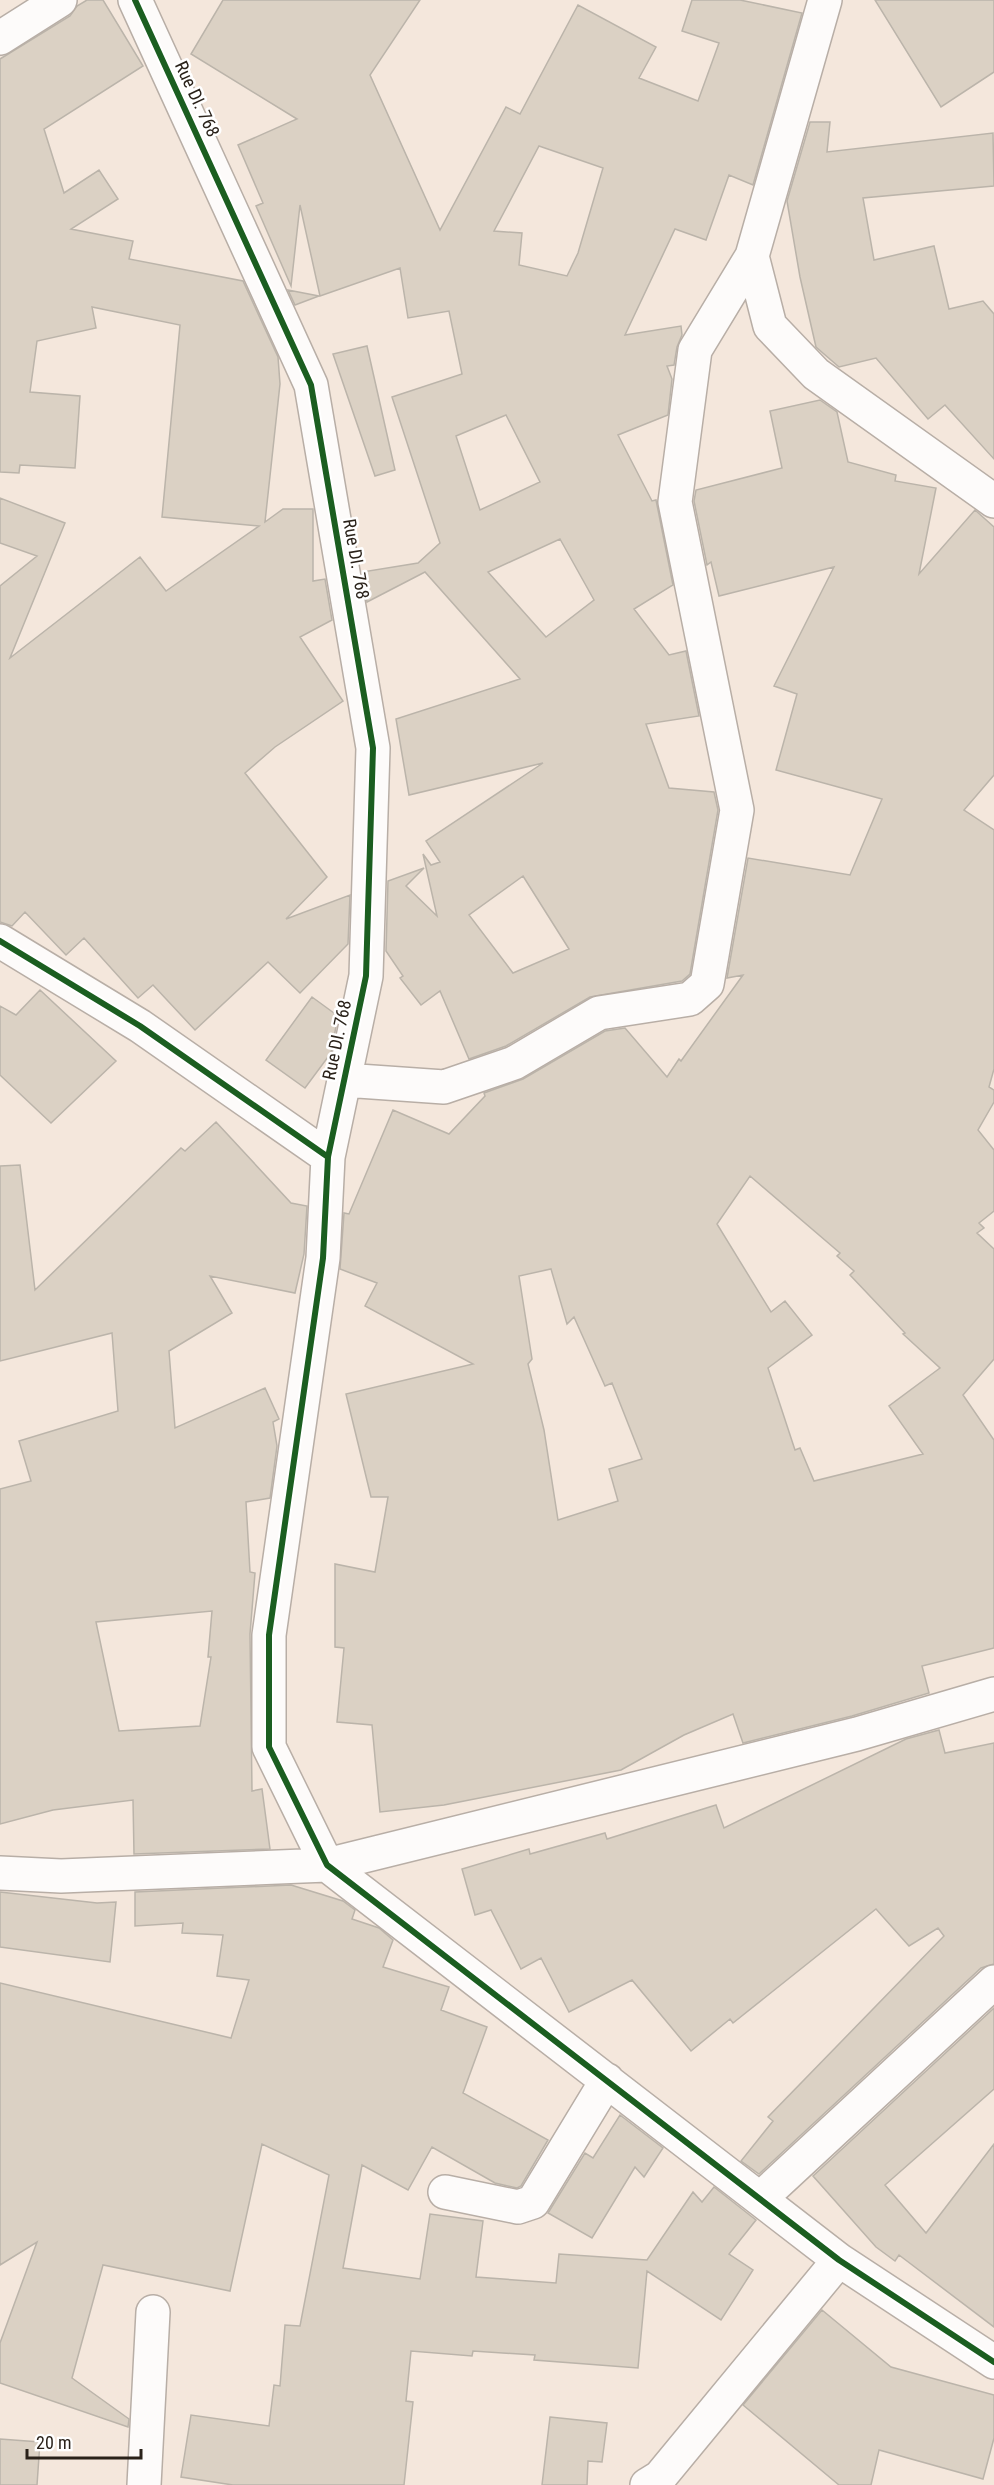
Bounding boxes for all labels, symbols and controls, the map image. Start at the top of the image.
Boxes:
street label: Rue DI. 768 [171,58,224,140]
street label: Rue DI. 768 [339,517,374,601]
street label: Rue DI. 768 [318,998,355,1082]
scale bar [27,2422,141,2460]
text: 20 m [36,2432,71,2453]

